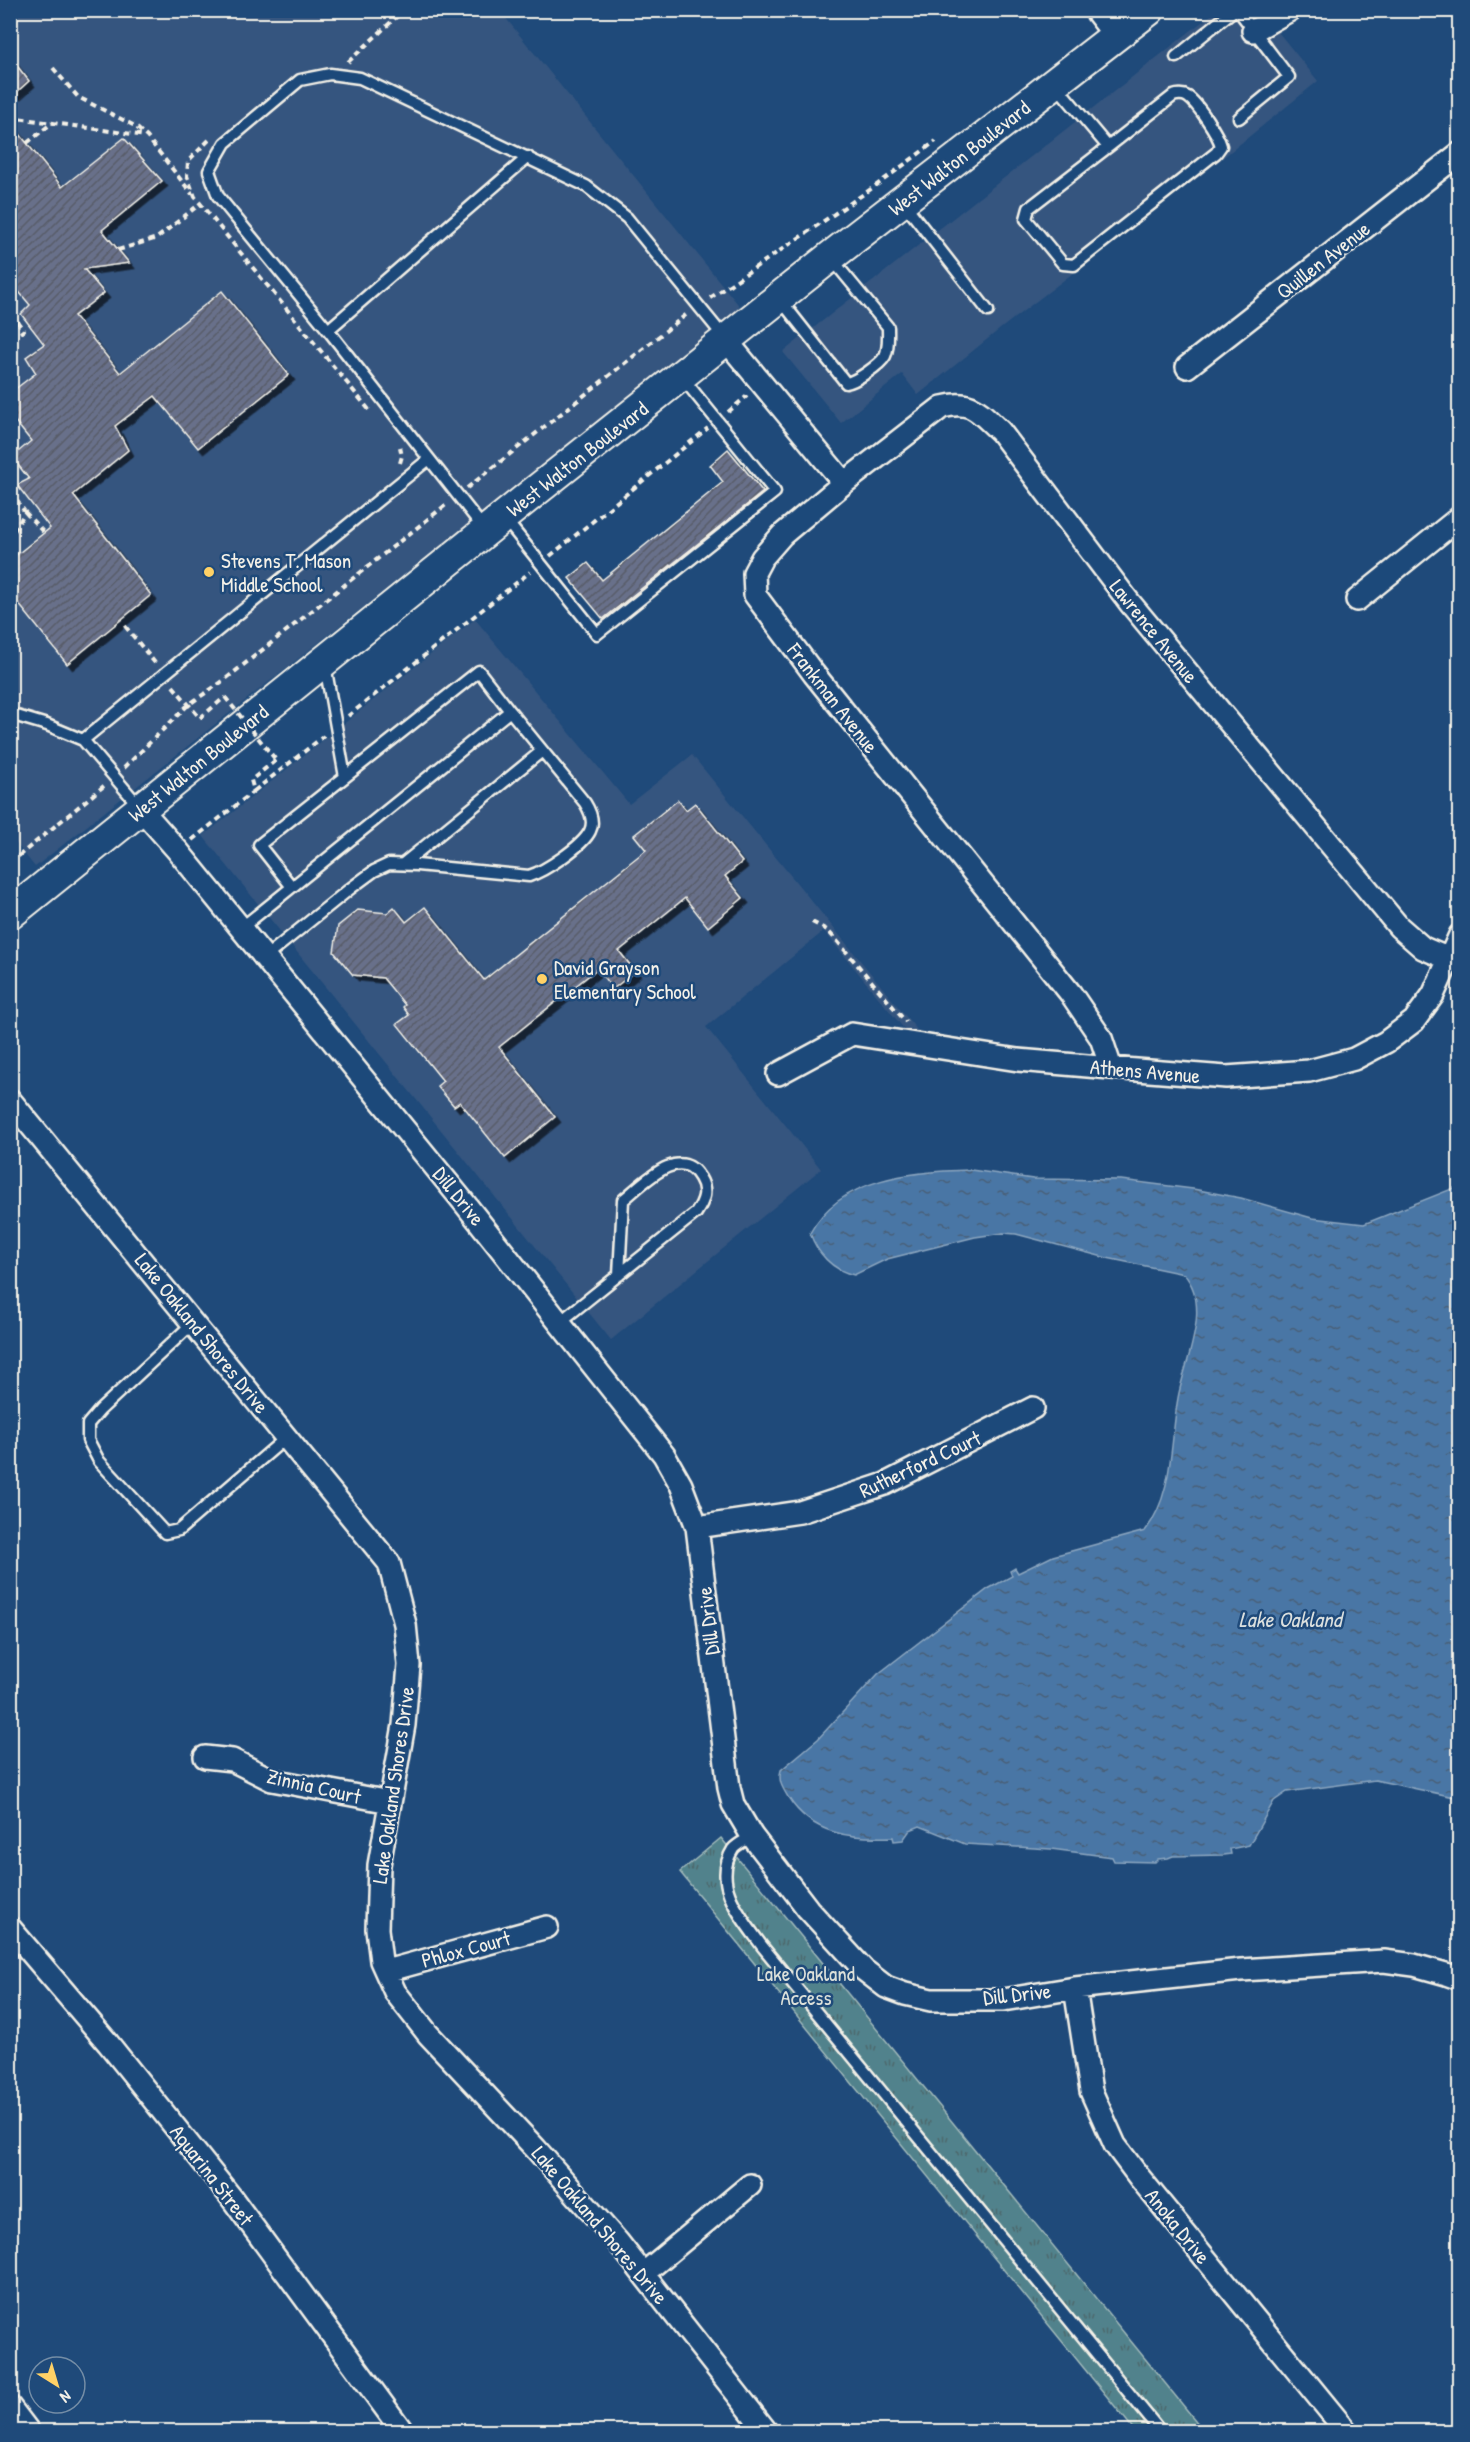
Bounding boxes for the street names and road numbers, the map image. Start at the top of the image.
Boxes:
street label: West Walton Boulevard [882,93,1036,223]
street label: Quillen Avenue [1270,214,1376,306]
street label: West Walton Boulevard [500,394,654,524]
street label: Lawrence Avenue [1103,573,1205,689]
street label: Frankman Avenue [780,636,885,759]
street label: West Walton Boulevard [122,697,274,829]
street label: Athens Avenue [1089,1052,1201,1090]
street label: Dill Drive [426,1160,492,1232]
street label: Lake Oakland Shores Drive [128,1247,276,1419]
street label: Rutherford Court [854,1423,986,1505]
street label: Dill Drive [689,1585,727,1657]
street label: Lake Oakland Shores Drive [365,1685,421,1885]
street label: Zinnia Court [264,1761,365,1811]
street label: Phlox Court [418,1923,514,1975]
street label: Dill Drive [982,1976,1052,2012]
street label: Aquarina Street [163,2118,261,2232]
street label: Lake Oakland Shores Drive [525,2140,675,2310]
street label: Anoka Drive [1139,2182,1217,2270]

